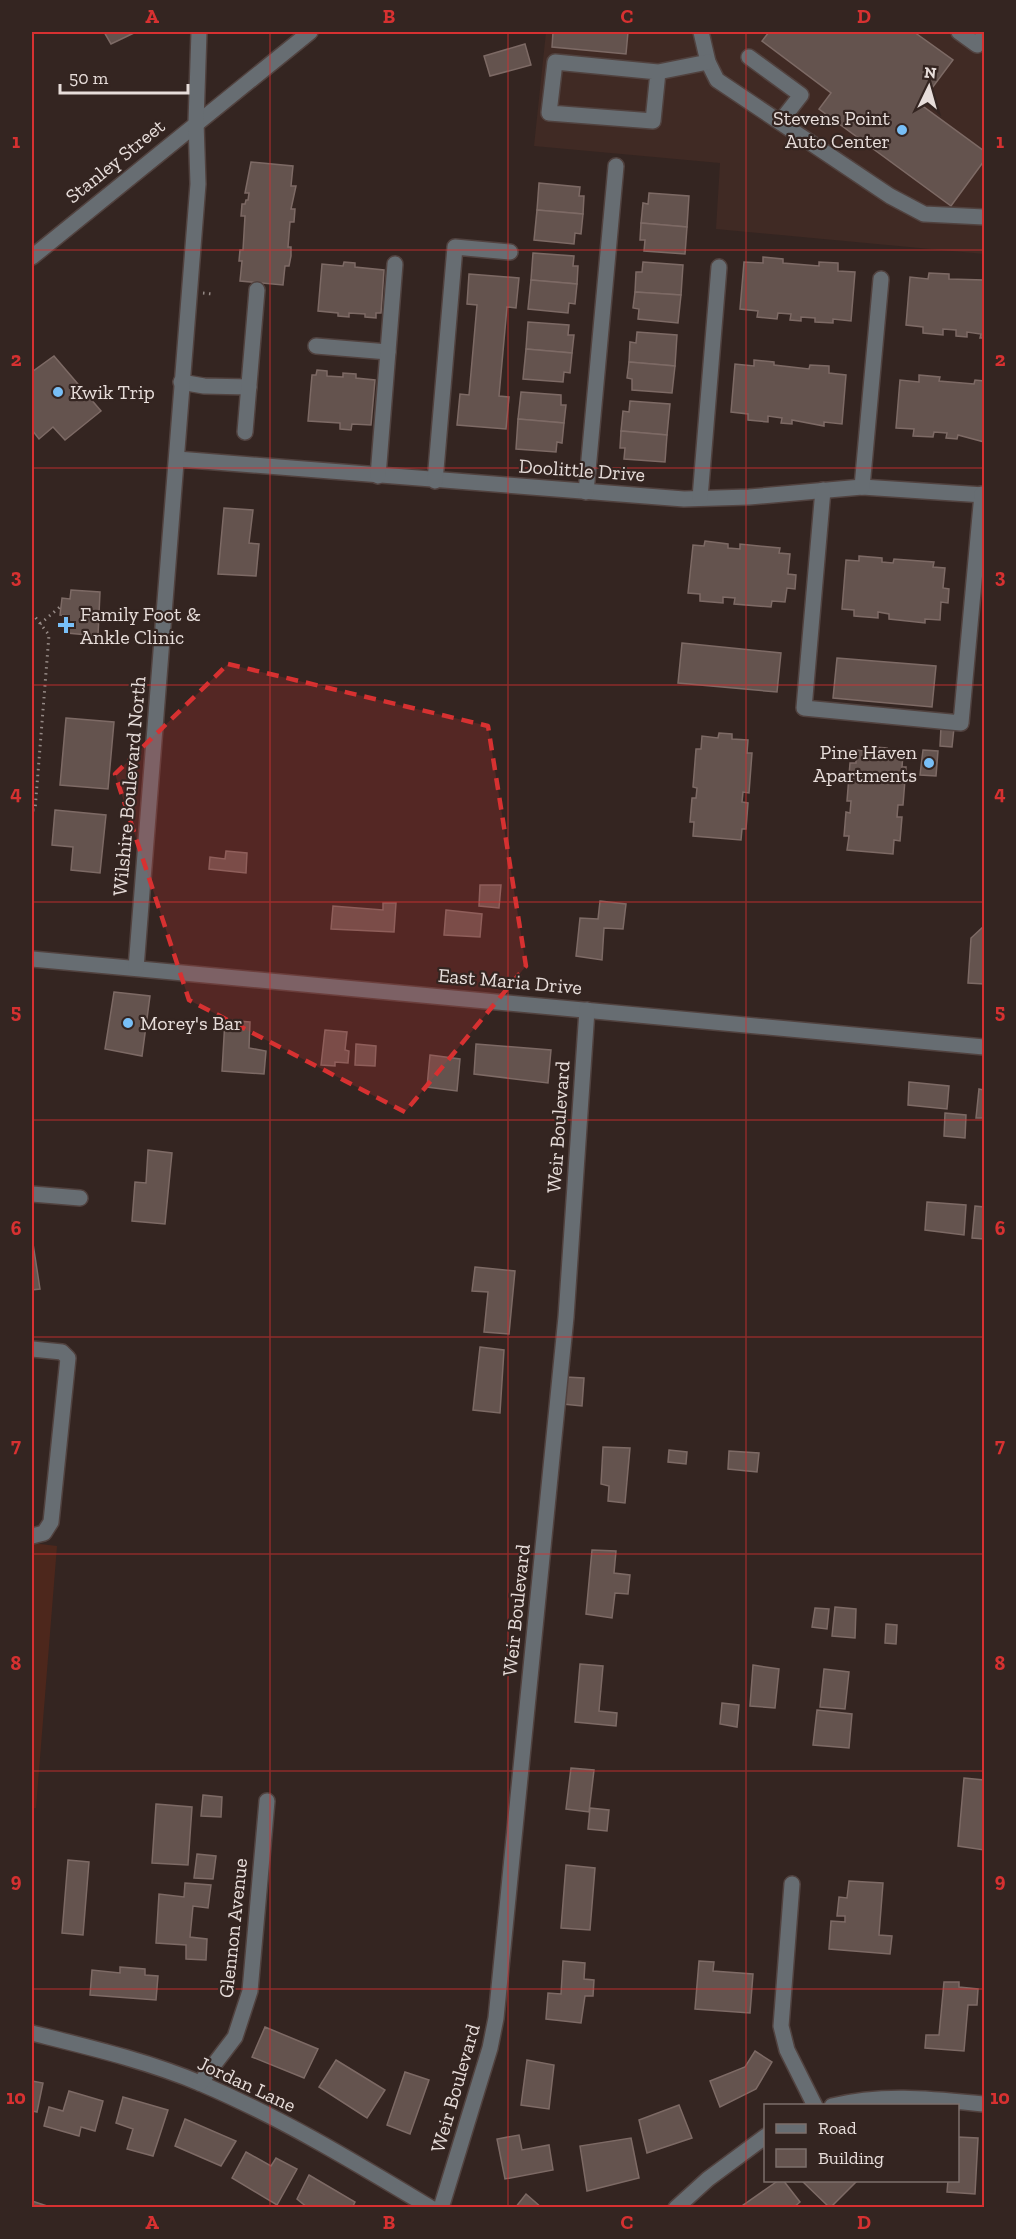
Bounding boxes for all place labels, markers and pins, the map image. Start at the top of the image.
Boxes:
place label: Stevens Point Auto Center [773,106,891,153]
marker: Stevens Point Auto Center [895,123,909,137]
place label: Kwik Trip [70,380,155,404]
marker: Kwik Trip [51,385,65,399]
place label: Family Foot & Ankle Clinic [80,602,201,649]
marker: Family Foot & Ankle Clinic [57,616,75,634]
place label: Pine Haven Apartments [813,740,918,787]
marker: Pine Haven Apartments [922,756,936,770]
place label: Morey's Bar [140,1011,242,1035]
marker: Morey's Bar [121,1016,135,1030]

